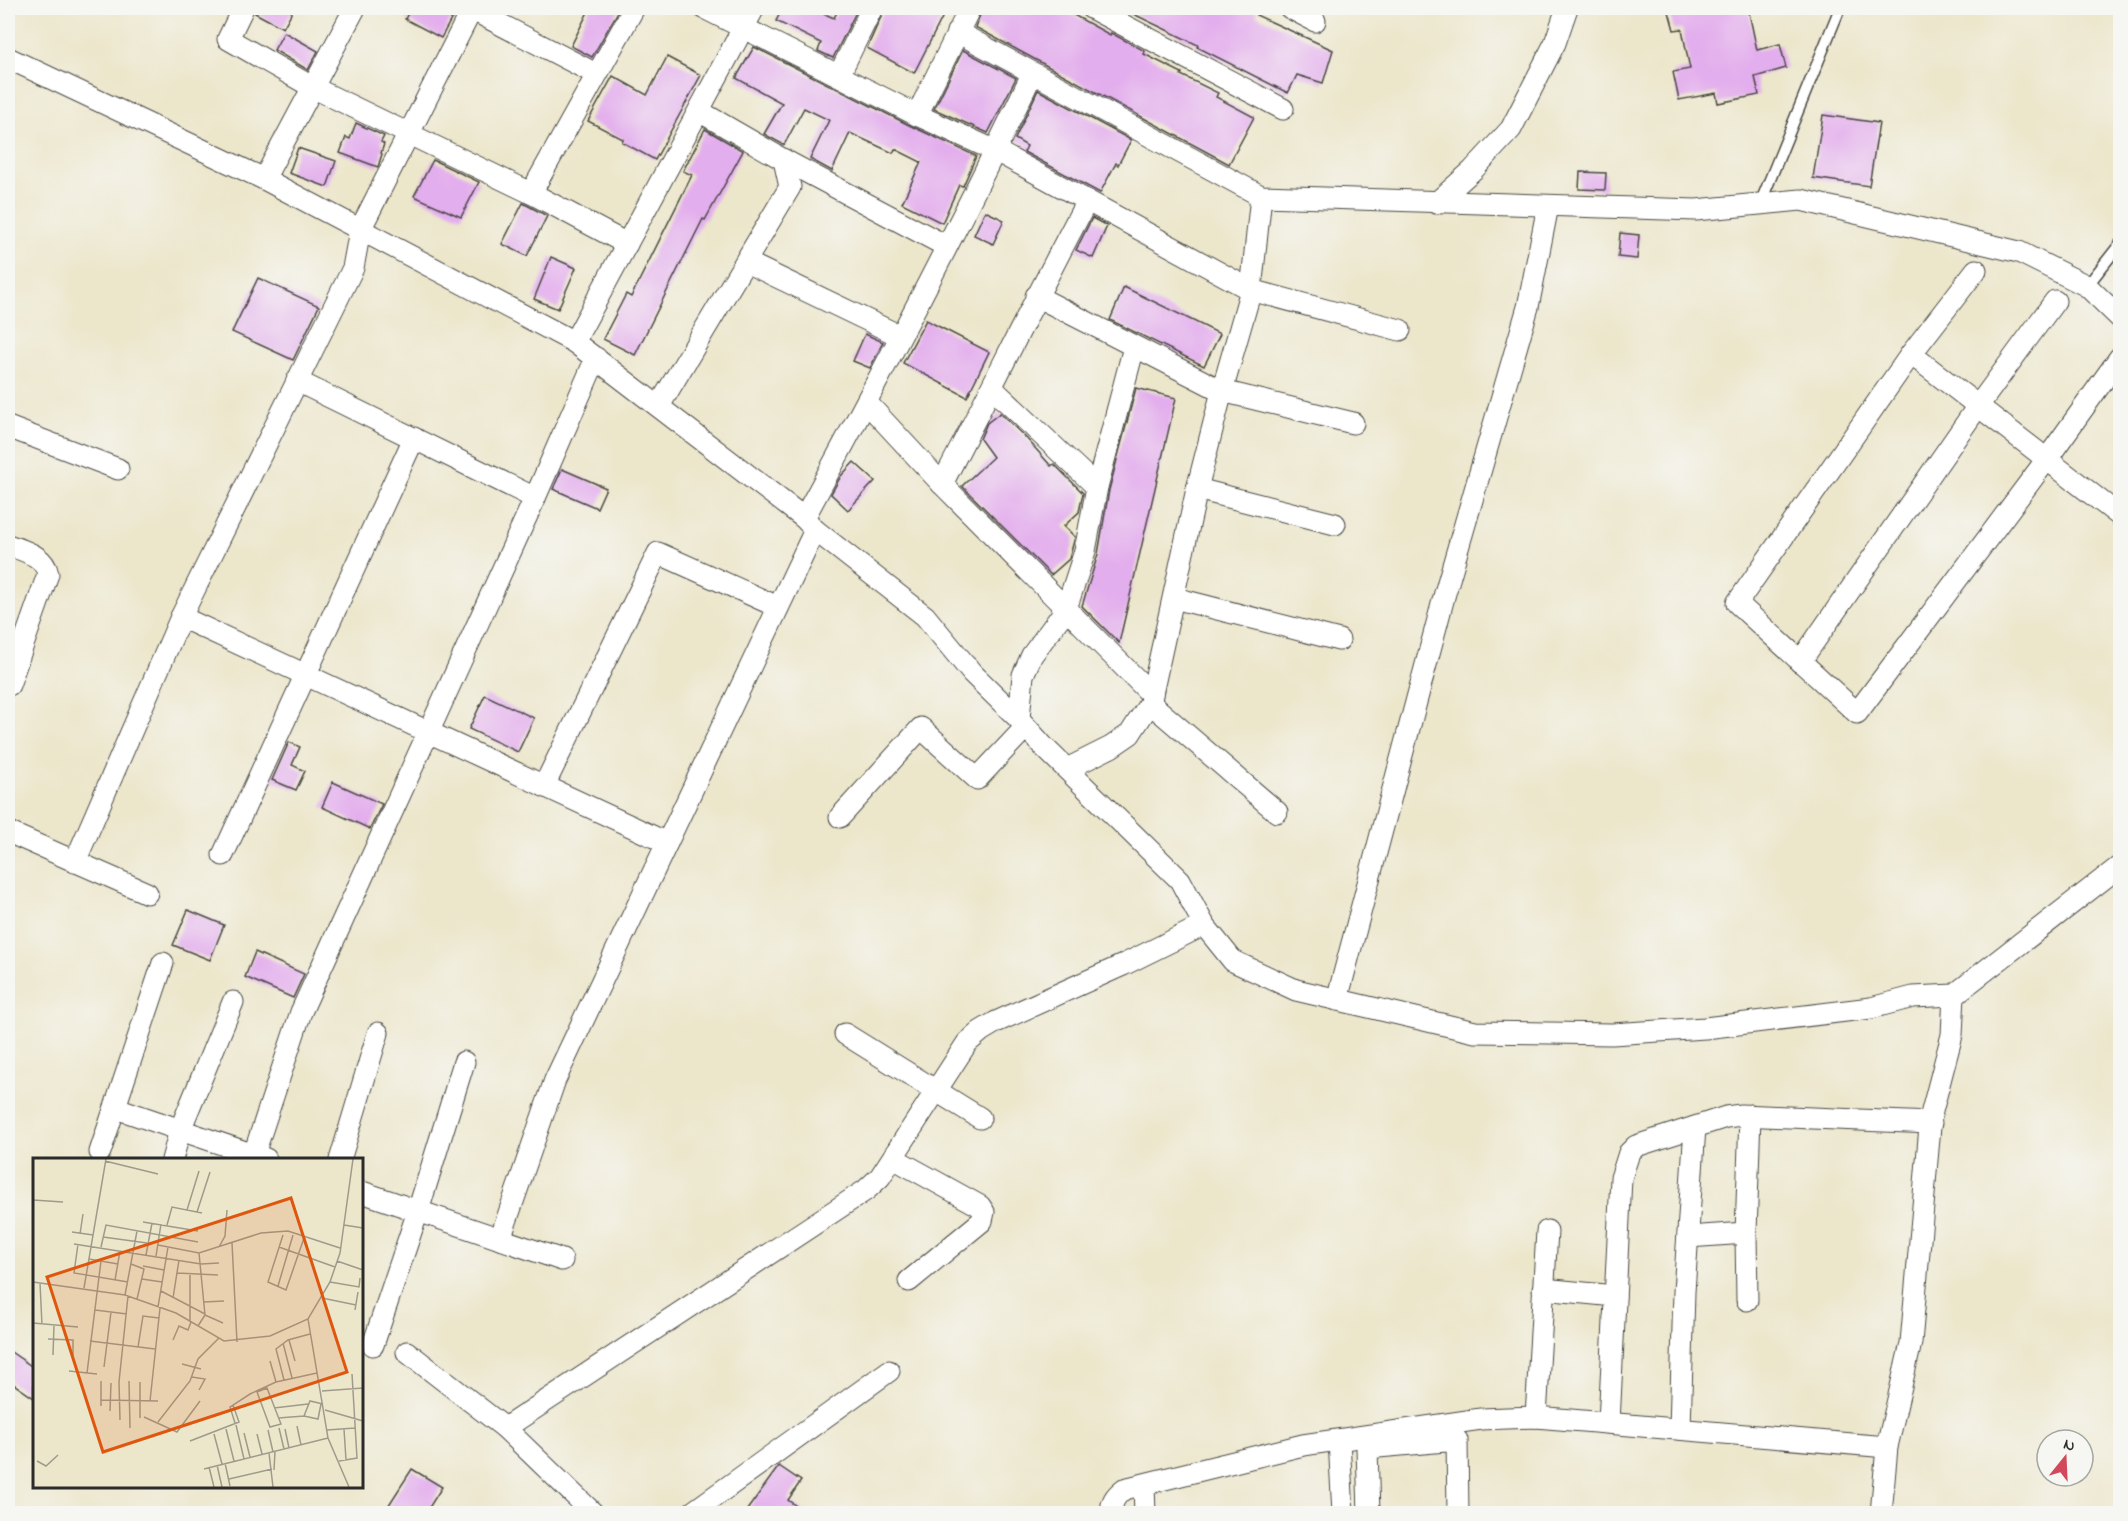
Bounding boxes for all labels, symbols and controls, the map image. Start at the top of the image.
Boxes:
inset map [33,1158,363,1488]
north arrow [2035,1428,2095,1488]
text: N [2060,1433,2078,1459]

